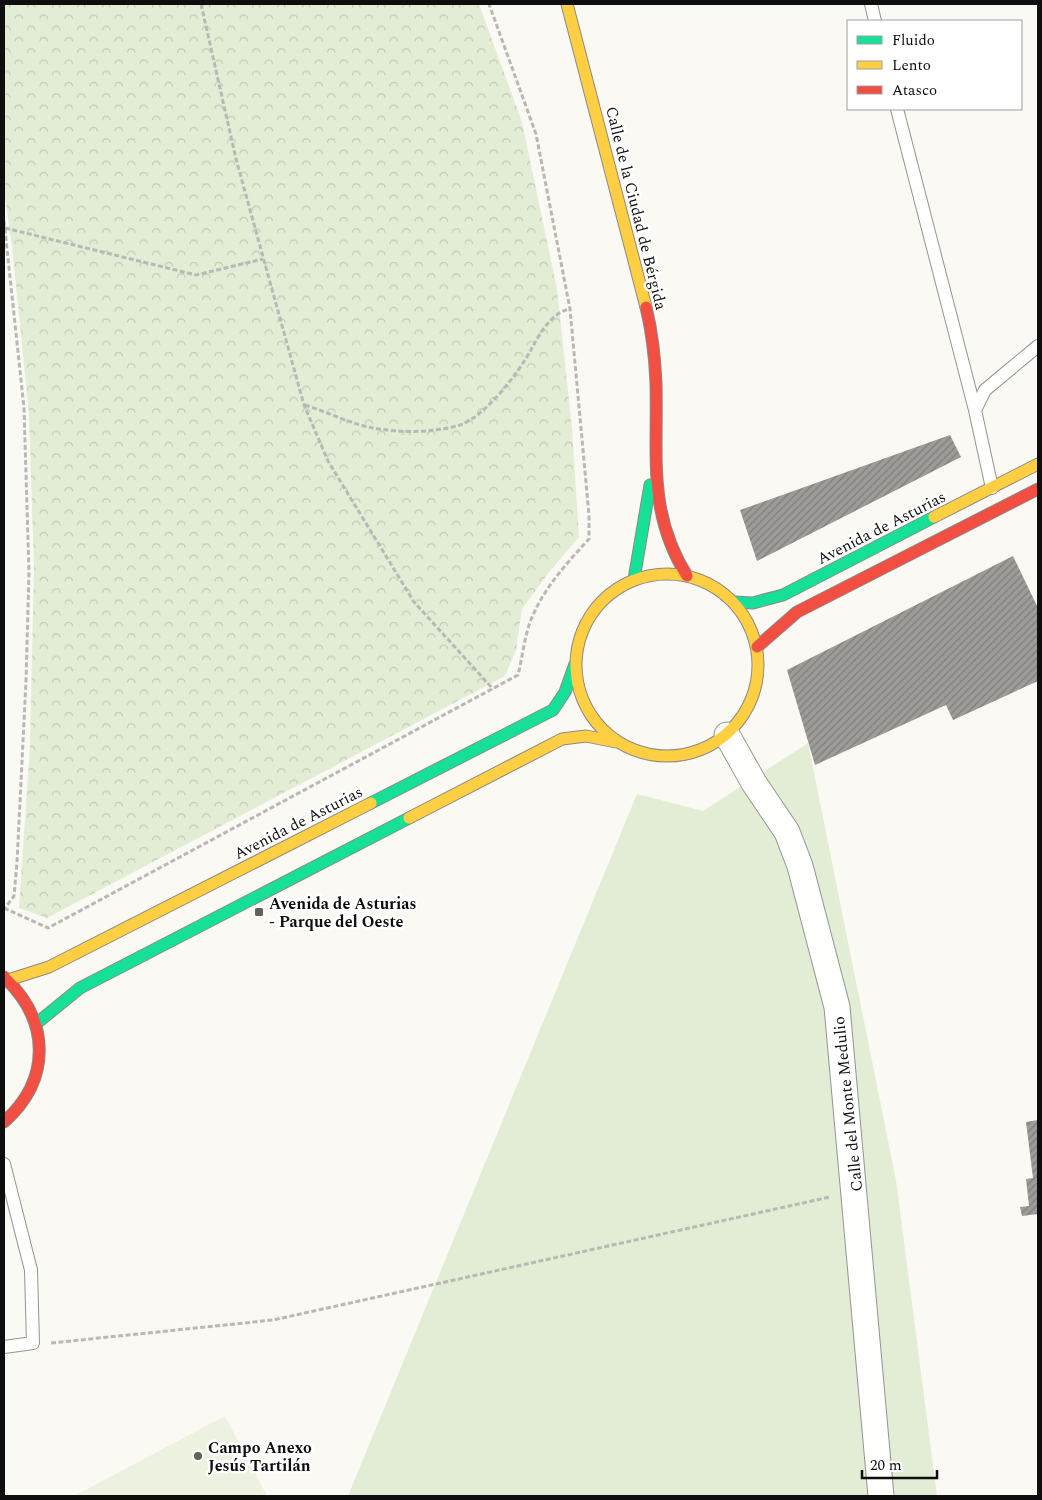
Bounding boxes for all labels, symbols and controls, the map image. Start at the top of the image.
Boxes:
legend [847,20,1022,110]
text: Fluido [892,29,935,52]
text: Lento [892,54,931,77]
text: Atasco [892,79,937,102]
street label: Calle de la Ciudad de Bérgida [599,104,673,313]
street label: Avenida de Asturias [813,485,950,571]
street label: Avenida de Asturias [230,780,367,866]
place label: Avenida de Asturias - Parque del Oeste [269,892,416,934]
marker: Avenida de Asturias - Parque del Oeste [253,906,265,918]
street label: Calle del Monte Medulio [827,1015,869,1193]
place label: Campo Anexo Jesús Tartilán [208,1436,312,1478]
scale bar [862,1448,937,1480]
marker: Campo Anexo Jesús Tartilán [192,1450,204,1462]
text: 20 m [870,1454,902,1477]

